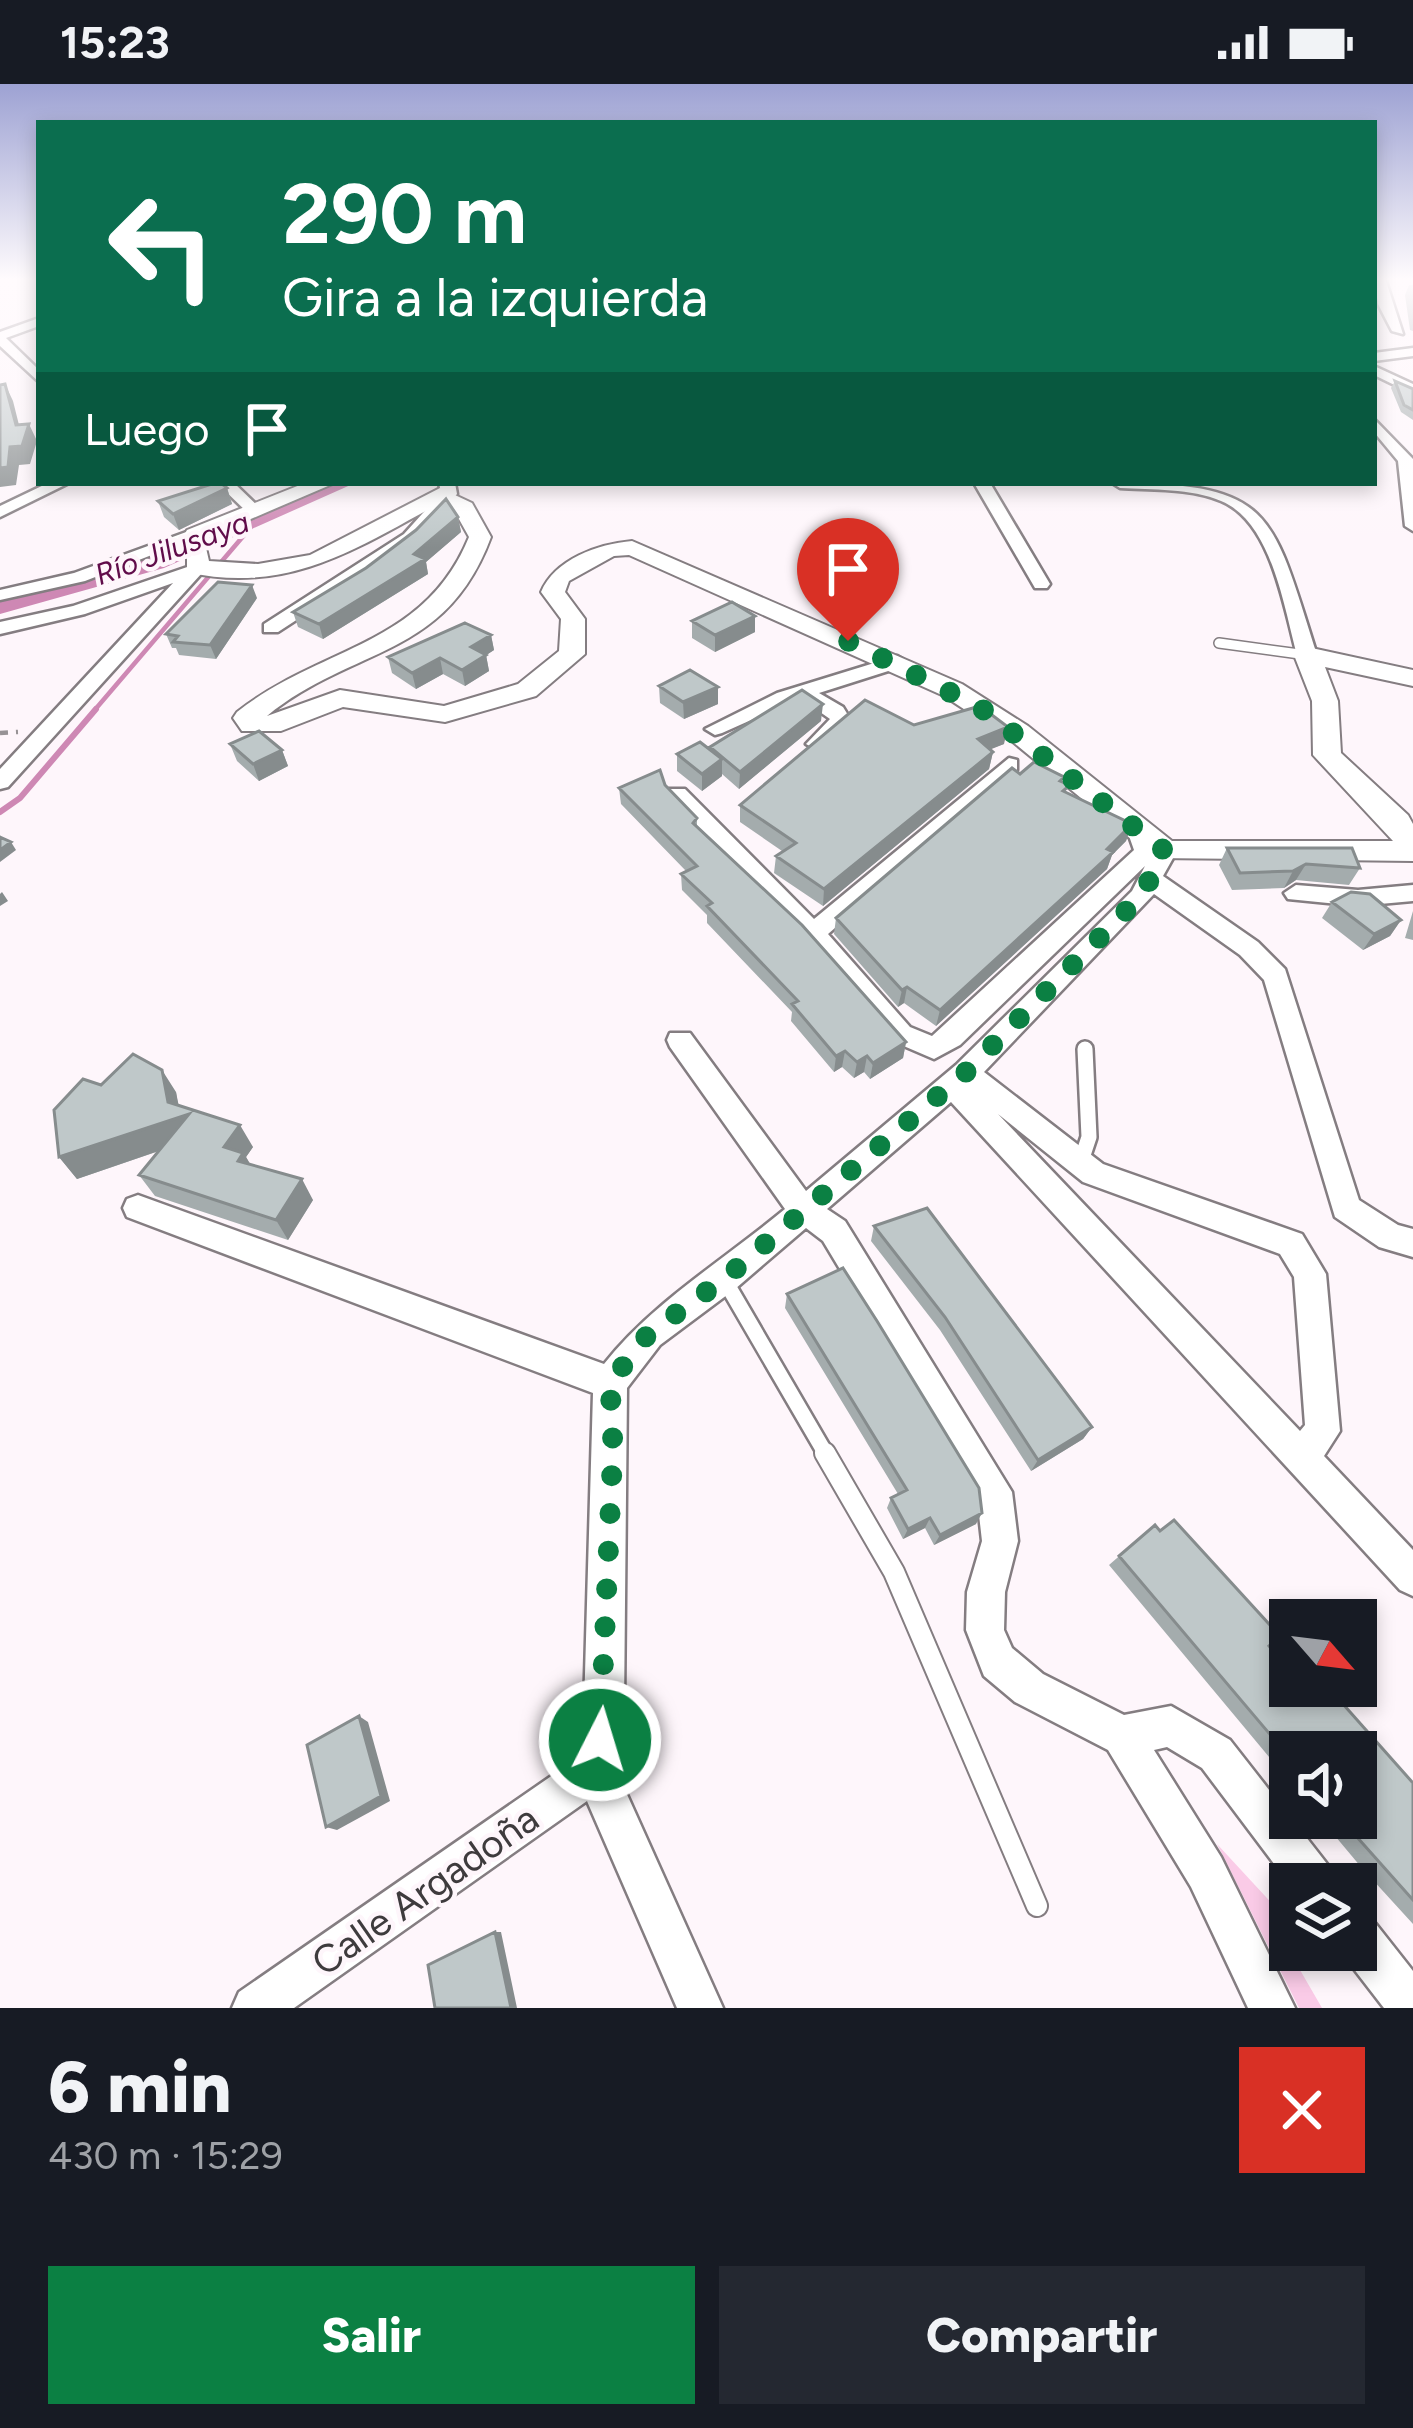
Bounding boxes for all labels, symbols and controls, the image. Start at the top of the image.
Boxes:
text: 15:23 [60,15,170,69]
text: 290 m [282,163,527,264]
icon: left [84,168,240,324]
text: Gira a la izquierda [282,265,708,330]
icon: arrive [234,396,300,462]
text: Luego [84,402,210,456]
water label: Río Jilusaya [90,503,254,593]
pin [797,518,899,641]
icon: arrive [815,536,881,602]
north arrow [1269,1599,1377,1707]
map controls [1269,1599,1377,1971]
position arrow [537,1677,663,1803]
button: sound [1269,1731,1377,1839]
street label: Calle Argadoña [303,1795,547,1985]
button: layers [1269,1863,1377,1971]
text: 6 min [48,2044,232,2130]
button: close [1239,2047,1365,2173]
text: 430 m · 15:29 [48,2132,283,2179]
button: Salir [48,2266,695,2404]
button: Compartir [719,2266,1365,2404]

